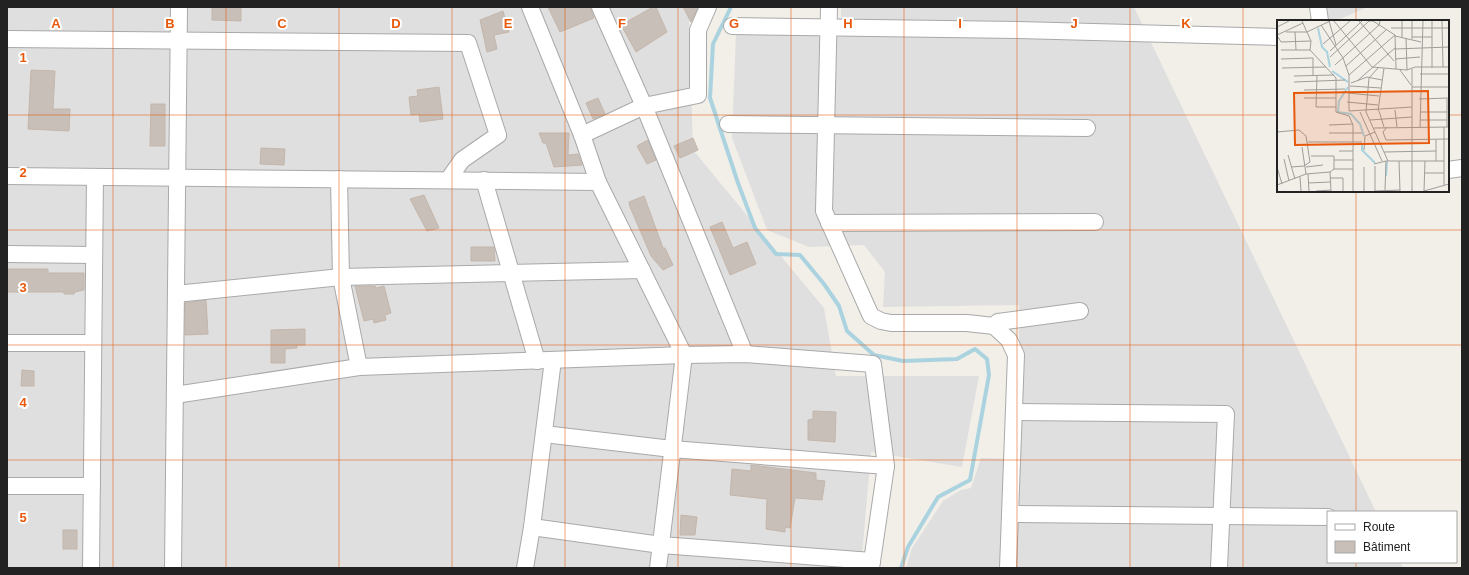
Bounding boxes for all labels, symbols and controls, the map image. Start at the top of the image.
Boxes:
text: A [51,16,61,31]
text: B [165,16,175,31]
text: C [277,16,287,31]
text: D [391,16,401,31]
text: E [504,16,513,31]
text: F [618,16,626,31]
text: G [729,16,739,31]
text: H [843,16,853,31]
text: I [958,16,962,31]
text: J [1070,16,1078,31]
text: K [1181,16,1191,31]
inset map [1277,20,1449,192]
text: 1 [19,50,27,65]
text: 2 [19,165,27,180]
text: 3 [19,280,27,295]
text: 4 [19,395,27,410]
text: 5 [19,510,27,525]
legend [1327,511,1457,563]
text: Route [1363,520,1395,534]
text: Bâtiment [1363,540,1411,554]

